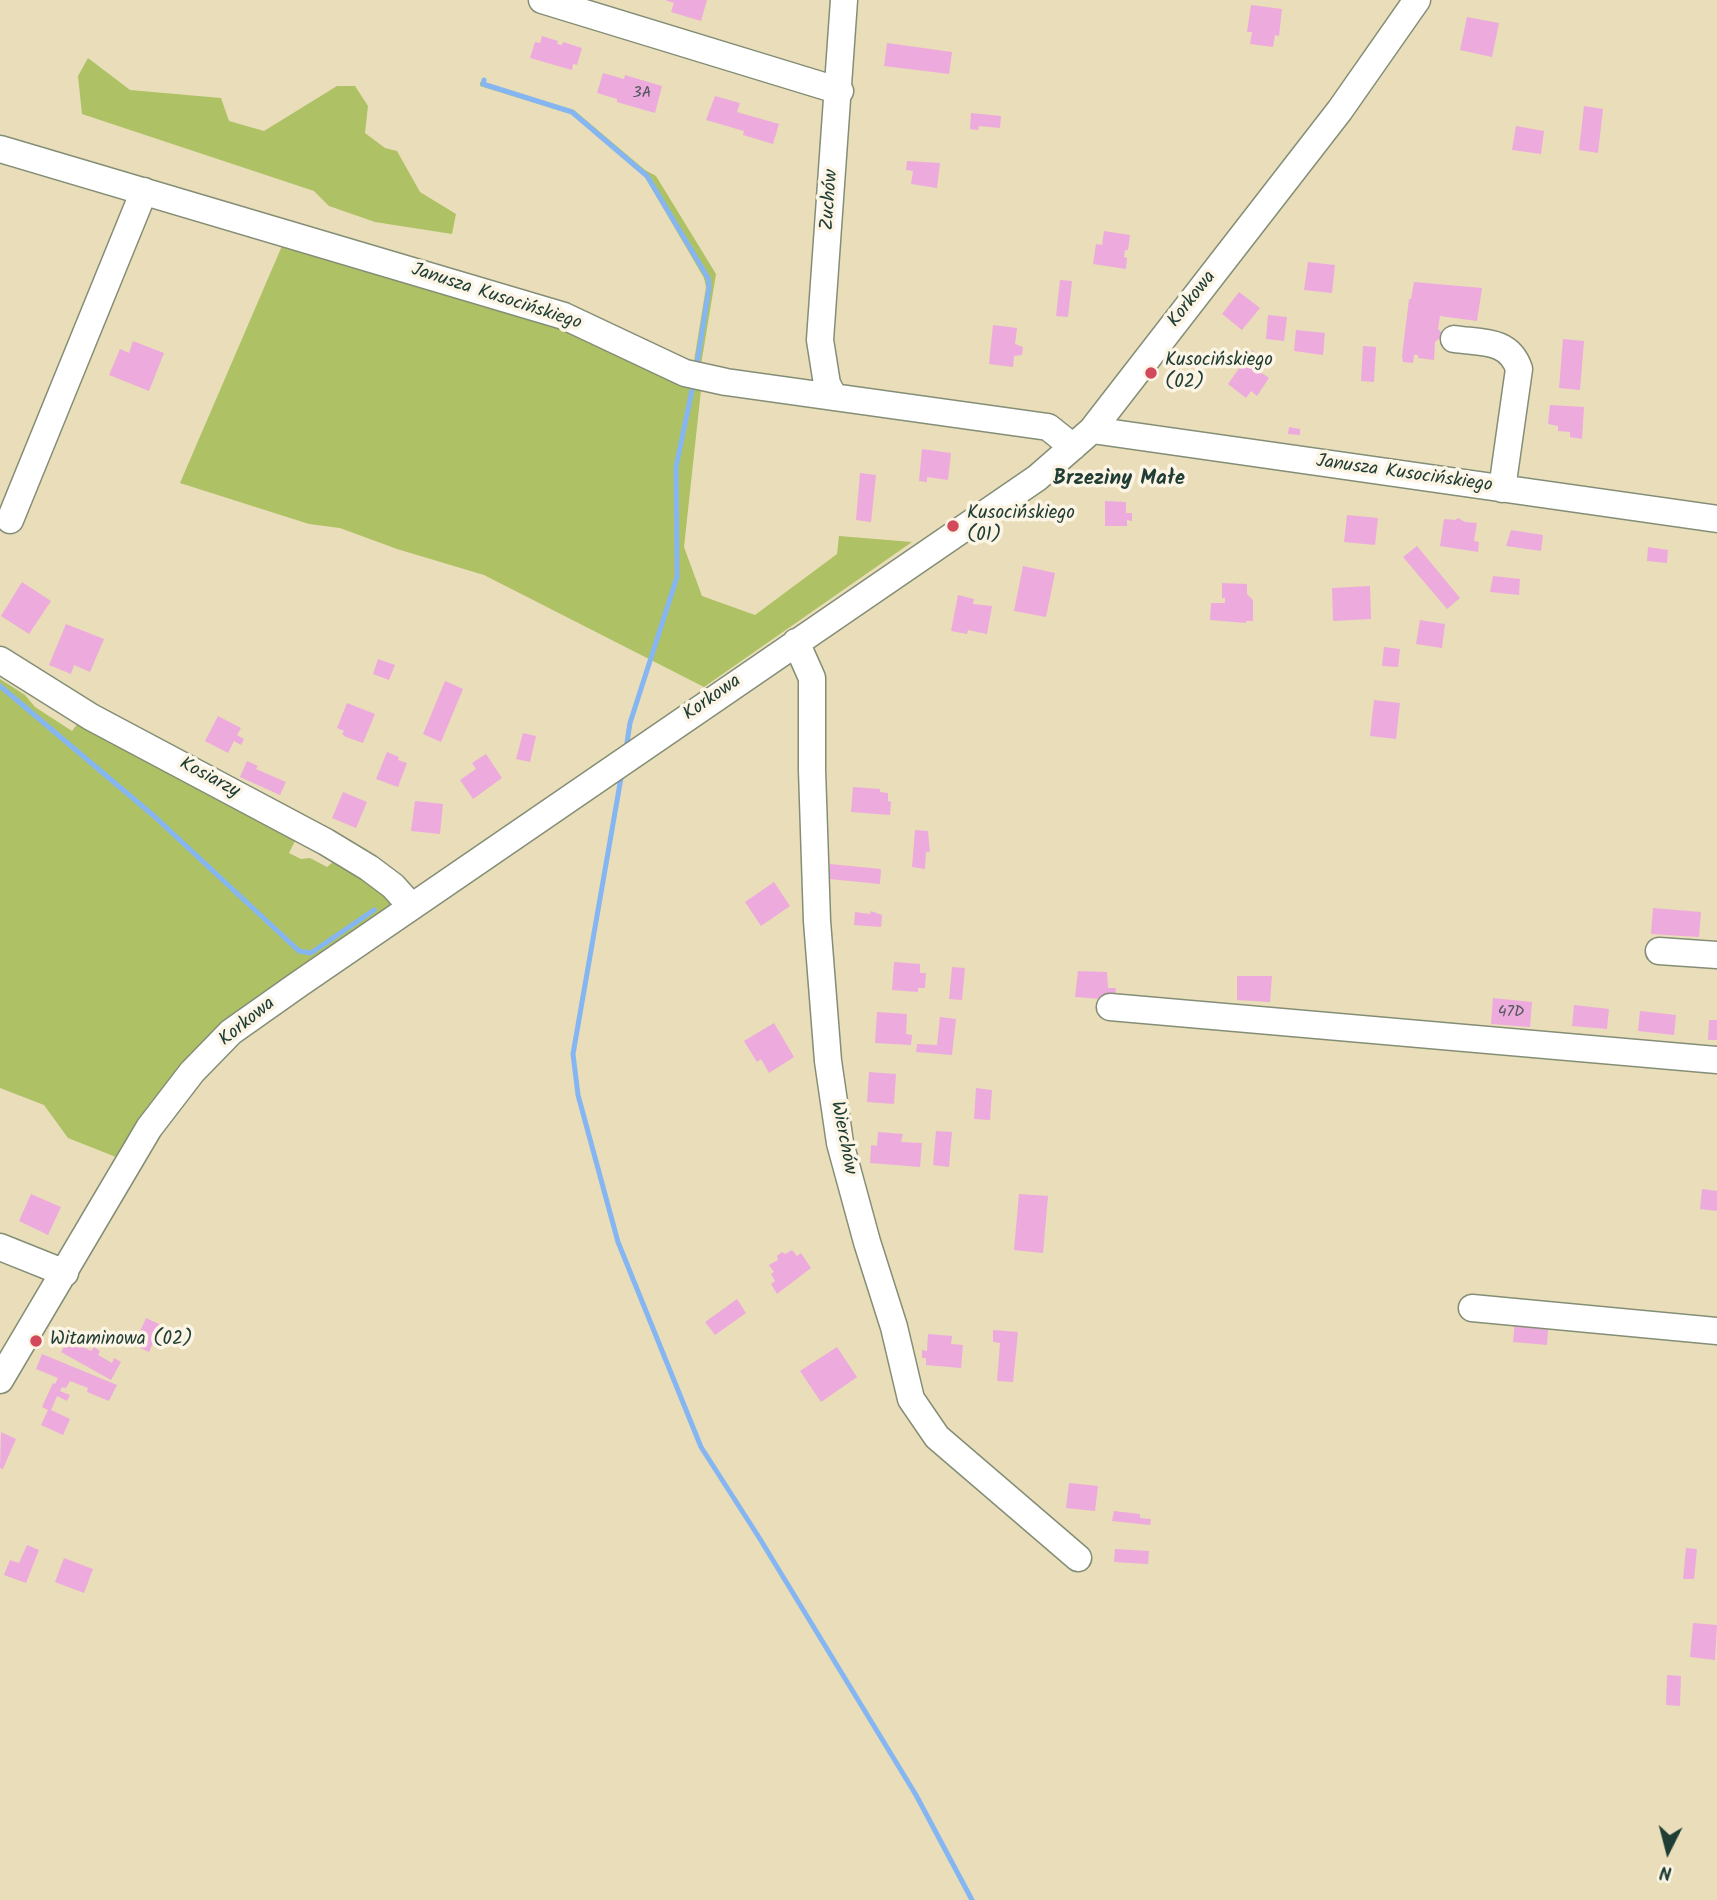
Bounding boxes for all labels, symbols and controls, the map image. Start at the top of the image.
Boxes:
house number: 3A [633,84,651,104]
street label: Zuchów [818,169,844,231]
street label: Janusza Kusocińskiego [408,260,584,336]
street label: Korkowa [1164,267,1222,333]
place label: Kusocińskiego (02) [1165,351,1273,395]
marker: Kusocińskiego (02) [1143,365,1159,381]
street label: Janusza Kusocińskiego [1314,451,1494,499]
district label: Brzeziny Małe [1053,467,1185,493]
place label: Kusocińskiego (01) [967,504,1075,548]
marker: Kusocińskiego (01) [945,518,961,534]
street label: Korkowa [680,671,746,727]
street label: Kosiarzy [175,754,243,804]
street label: Korkowa [215,994,281,1052]
house number: 47D [1498,1003,1524,1023]
street label: Wierchów [824,1099,860,1177]
place label: Witaminowa (02) [50,1330,193,1352]
marker: Witaminowa (02) [28,1333,44,1349]
north arrow [1633,1816,1703,1886]
text: N [1658,1856,1673,1887]

